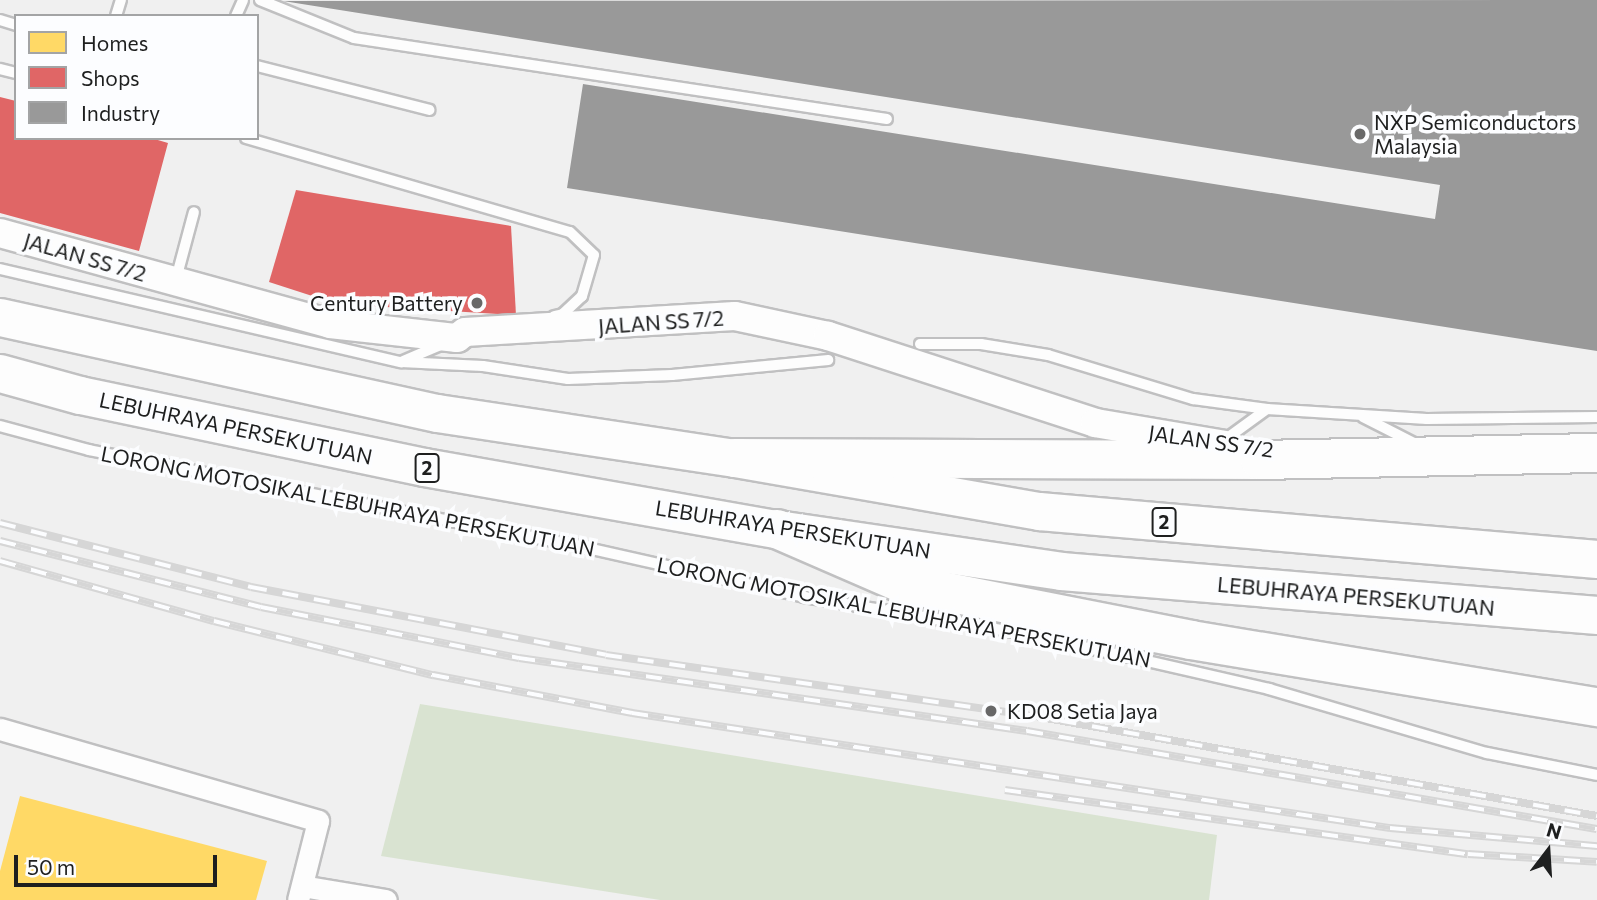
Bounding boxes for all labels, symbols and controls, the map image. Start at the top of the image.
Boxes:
legend [14,14,259,140]
text: Homes [81,30,148,55]
text: Shops [81,65,140,90]
text: Industry [81,100,160,125]
place label: NXP Semiconductors Malaysia [1374,109,1576,159]
marker: NXP Semiconductors Malaysia [1352,126,1368,142]
street label: JALAN SS 7/2 [21,227,149,287]
place label: Century Battery [310,290,463,316]
marker: Century Battery [469,295,485,311]
street label: JALAN SS 7/2 [597,305,725,339]
street label: LEBUHRAYA PERSEKUTUAN [97,387,375,469]
street label: JALAN SS 7/2 [1147,420,1275,462]
street label: LORONG MOTOSIKAL LEBUHRAYA PERSEKUTUAN [99,441,597,561]
road number: 2 [413,453,441,484]
street label: LEBUHRAYA PERSEKUTUAN [653,495,933,563]
road number: 2 [1150,506,1178,538]
street label: LORONG MOTOSIKAL LEBUHRAYA PERSEKUTUAN [655,552,1153,672]
street label: LEBUHRAYA PERSEKUTUAN [1216,571,1496,621]
place label: KD08 Setia Jaya [1007,698,1158,724]
marker: KD08 Setia Jaya [981,701,1001,721]
north arrow [1513,816,1583,886]
text: N [1544,817,1564,844]
scale bar [18,841,220,885]
text: 50 m [27,854,75,879]

